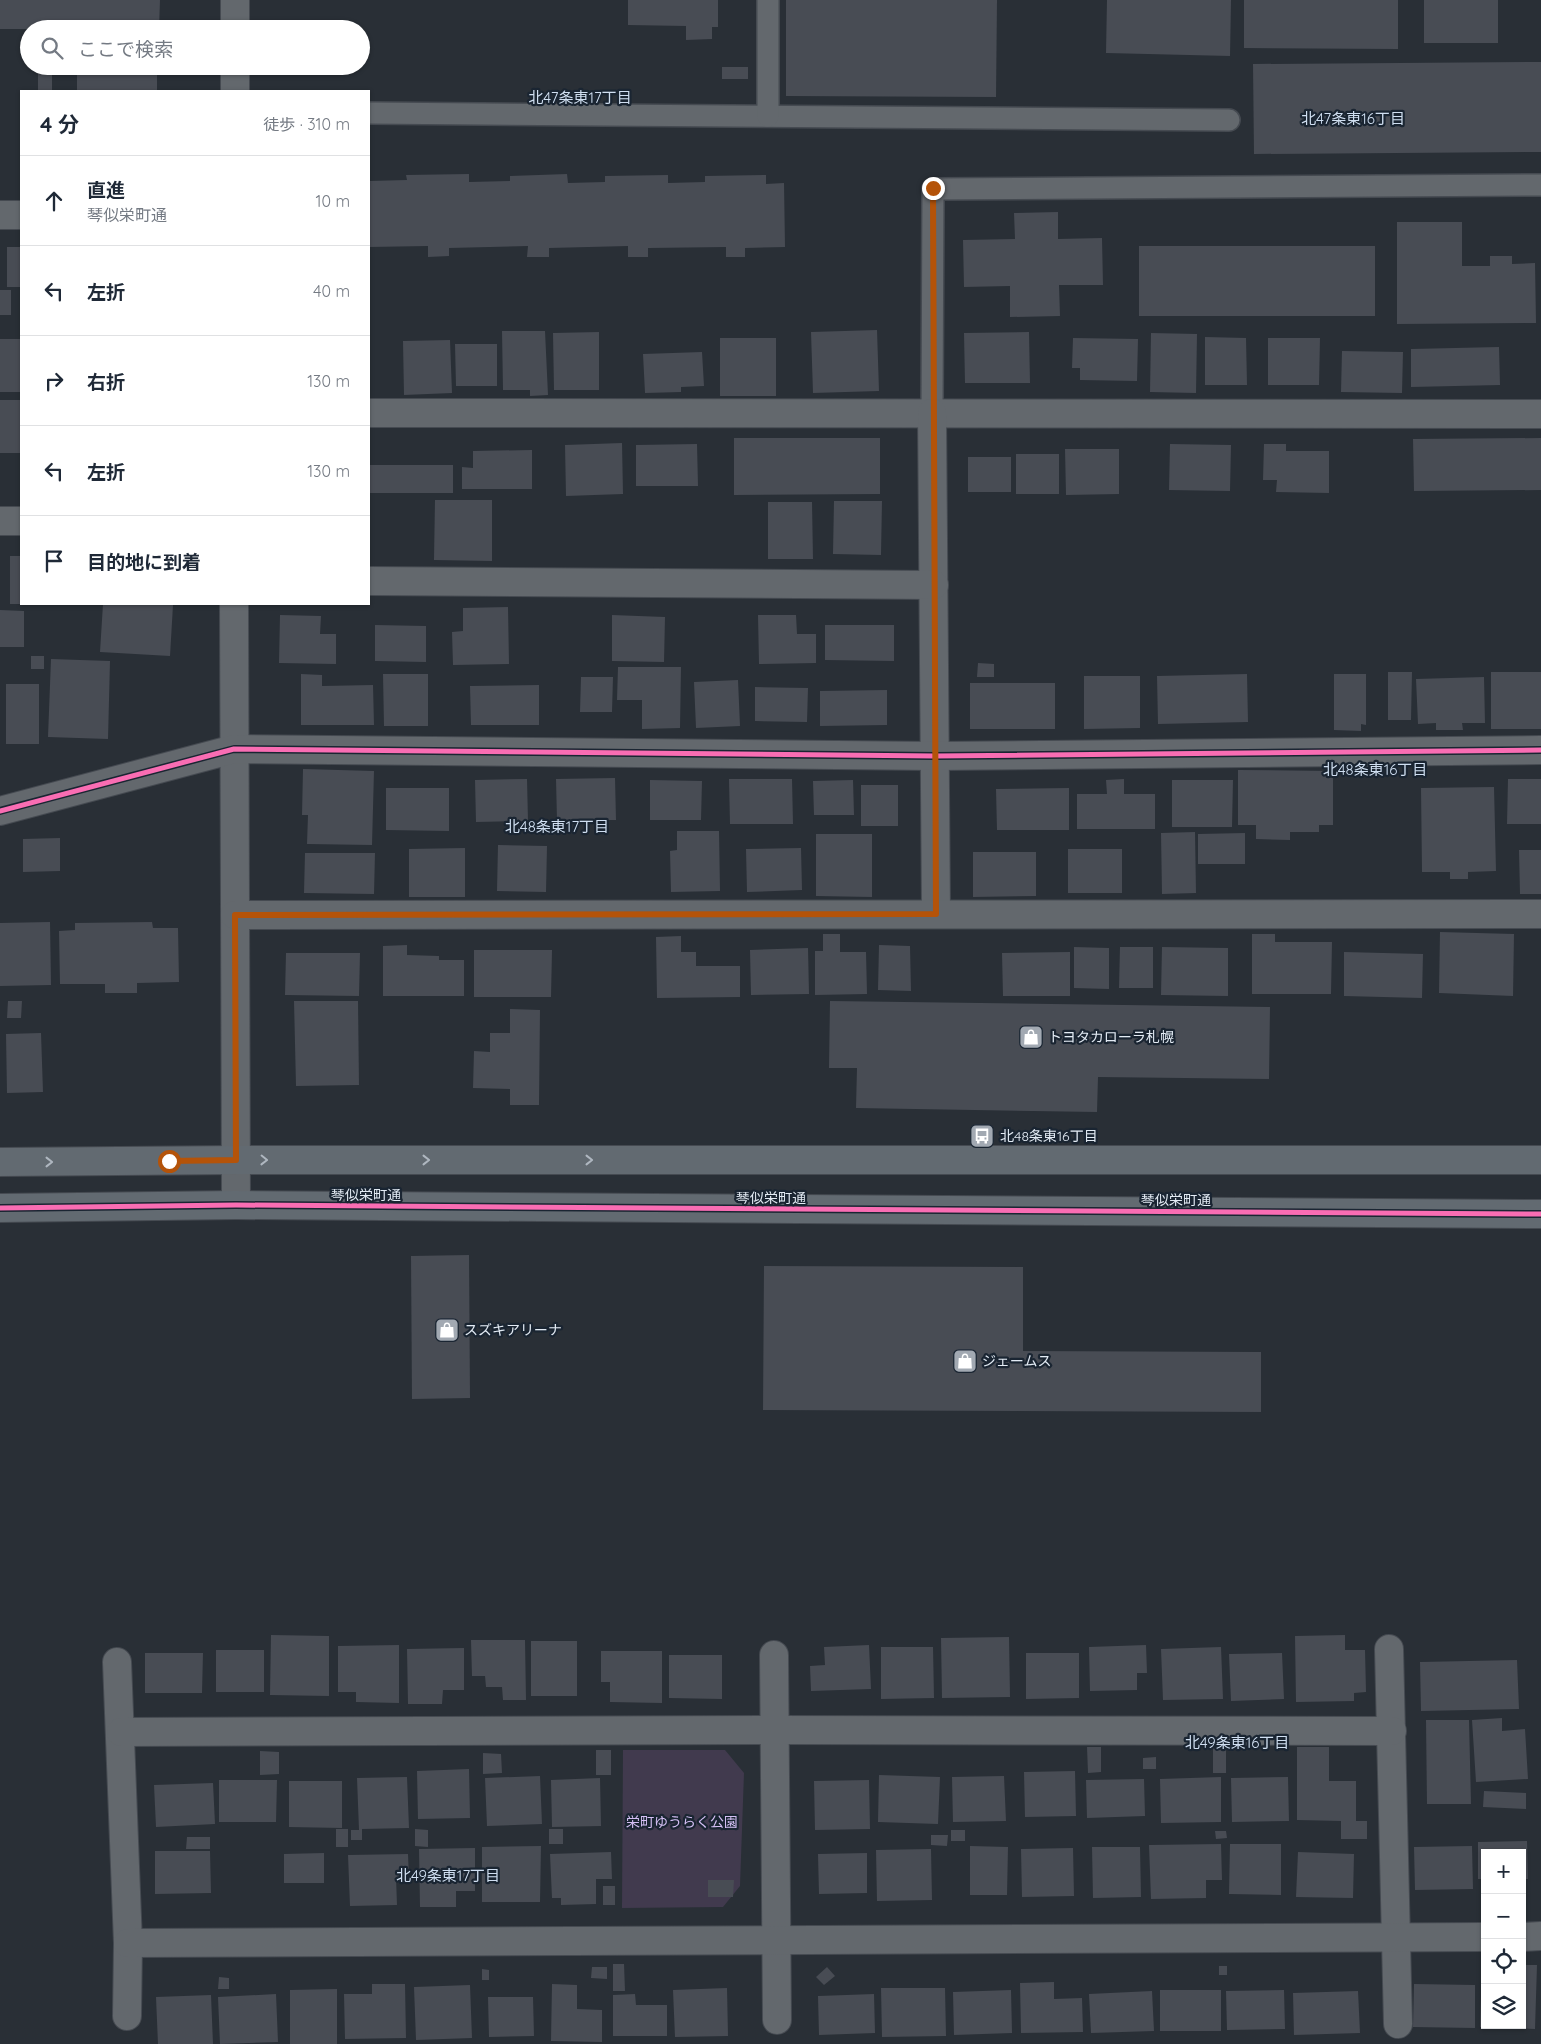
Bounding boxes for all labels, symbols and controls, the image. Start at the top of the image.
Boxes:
search box [20,20,370,75]
icon: search [38,34,66,62]
text: ここで検索 [78,37,173,61]
district label: 北47条東17丁目 [528,88,632,107]
district label: 北47条東16丁目 [1301,109,1405,128]
text: 4 分 [40,111,79,137]
text: 徒歩 · 310 m [263,114,350,134]
route end [922,177,945,200]
text: 直進 [87,178,125,202]
icon: ahead [40,187,68,215]
text: 10 m [316,191,350,211]
text: 琴似栄町通 [87,205,167,225]
icon: left [40,277,68,305]
text: 左折 [87,280,125,304]
text: 40 m [313,281,350,301]
icon: right [40,367,68,395]
text: 右折 [87,370,125,394]
text: 130 m [307,371,350,391]
icon: left [40,457,68,485]
text: 左折 [87,460,125,484]
text: 130 m [307,461,350,481]
icon: arrive [40,547,68,575]
text: 目的地に到着 [87,550,201,574]
district label: 北48条東16丁目 [1323,760,1427,779]
district label: 北48条東17丁目 [505,817,609,836]
shop icon: トヨタカローラ札幌 [1018,1024,1044,1050]
place label: トヨタカローラ札幌 [1048,1028,1174,1046]
bus stop icon: 北48条東16丁目 [969,1123,995,1149]
place label: 北48条東16丁目 [1000,1127,1098,1145]
route start [158,1150,181,1173]
one-way arrow [260,1155,268,1165]
one-way arrow [422,1155,430,1165]
one-way arrow [585,1155,593,1165]
one-way arrow [45,1157,53,1167]
street label: 琴似栄町通 [331,1186,401,1204]
street label: 琴似栄町通 [736,1189,806,1207]
street label: 琴似栄町通 [1141,1191,1211,1209]
shop icon: スズキアリーナ [434,1317,460,1343]
place label: スズキアリーナ [464,1321,562,1339]
shop icon: ジェームス [952,1348,978,1374]
place label: ジェームス [982,1352,1052,1370]
district label: 北49条東16丁目 [1185,1733,1289,1752]
park label: 栄町ゆうらく公園 [626,1813,738,1831]
map controls [1481,1849,1526,2029]
button: + [1481,1849,1526,1894]
district label: 北49条東17丁目 [396,1866,500,1885]
button: − [1481,1894,1526,1939]
button: locate [1481,1939,1526,1984]
button: layers [1481,1984,1526,2029]

